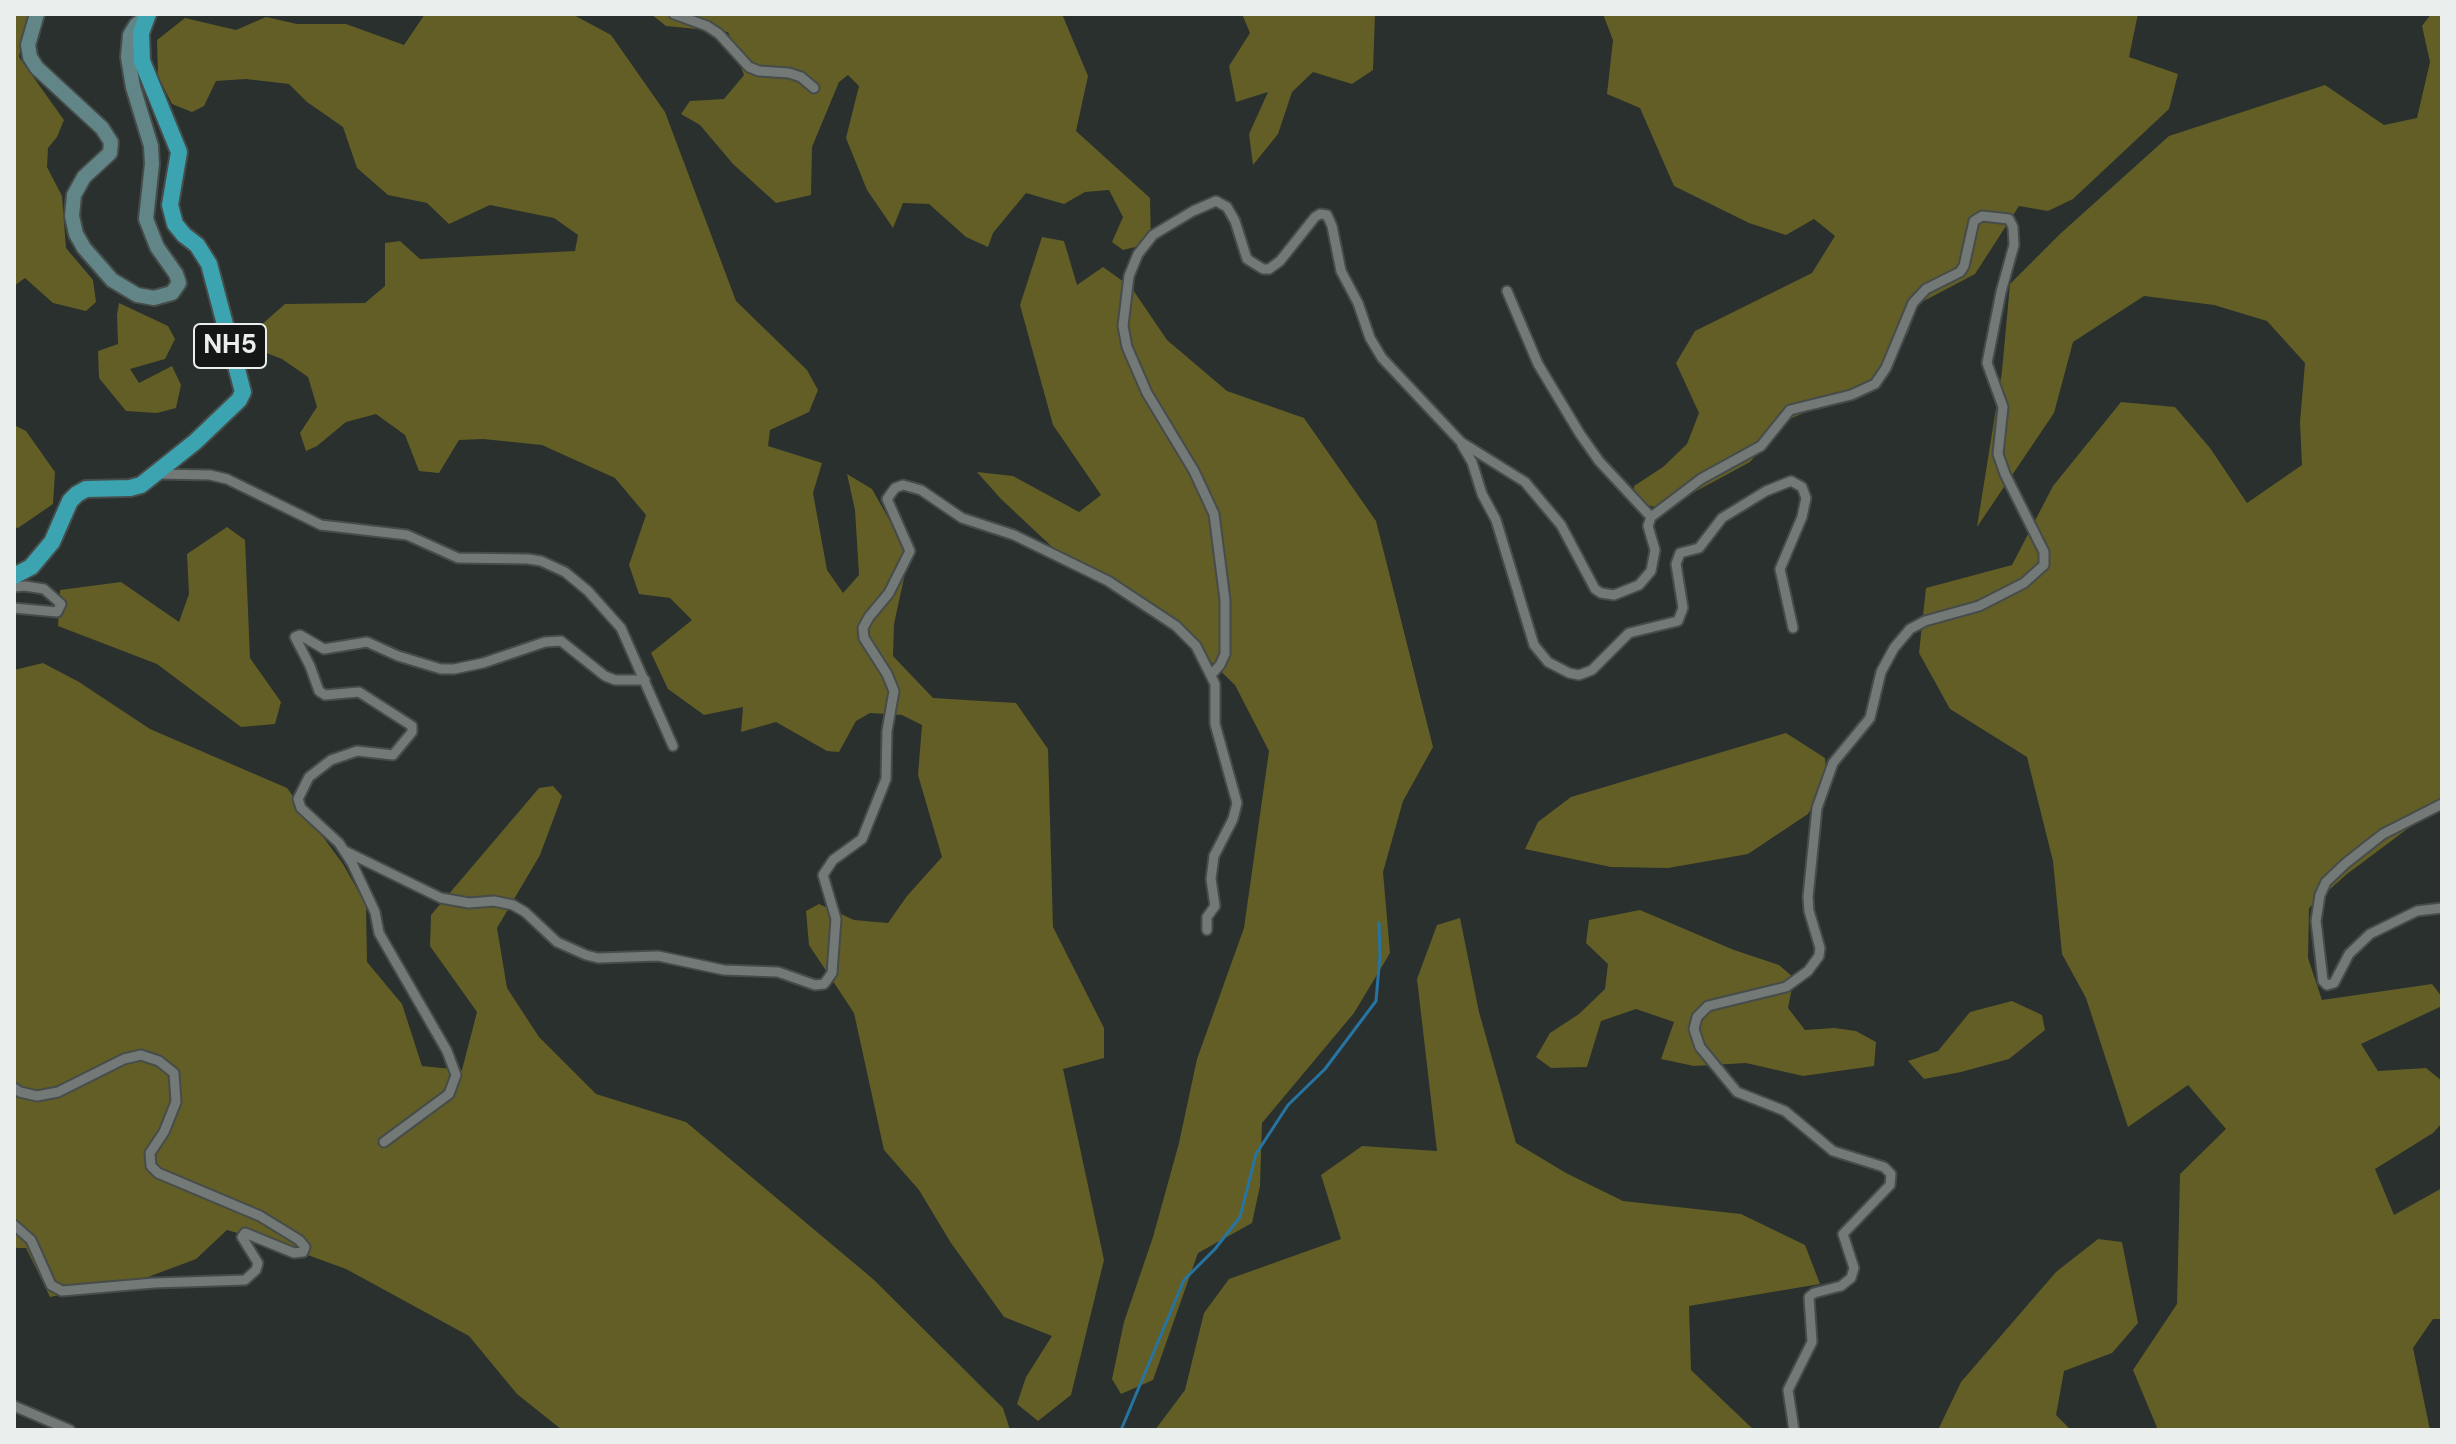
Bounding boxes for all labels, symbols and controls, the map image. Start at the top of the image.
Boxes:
road number: NH5 [194,324,266,368]

